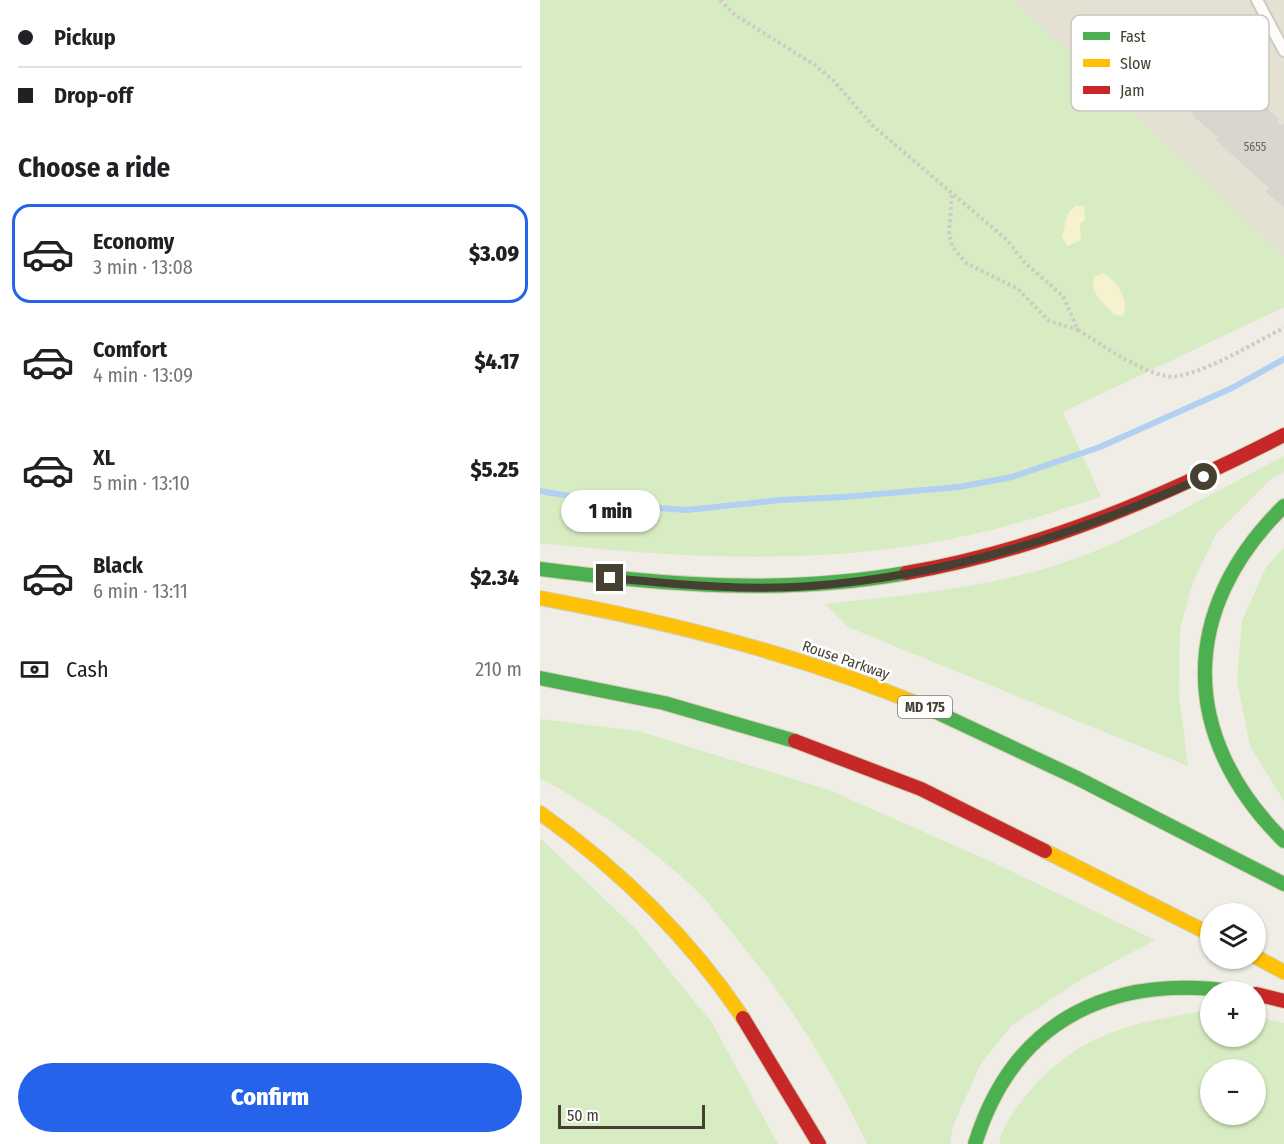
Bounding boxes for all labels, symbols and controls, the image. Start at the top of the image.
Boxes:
legend [1071,15,1269,111]
text: Pickup [54,24,116,51]
text: Fast [1120,27,1147,46]
text: Slow [1120,54,1151,73]
text: Jam [1120,81,1145,100]
text: Drop-off [54,82,133,109]
house number: 5655 [1244,140,1267,154]
text: Choose a ride [18,152,170,184]
icon: car [21,227,75,281]
text: Economy [93,228,174,255]
text: $3.09 [469,240,519,267]
text: 3 min · 13:08 [93,255,193,279]
icon: car [21,335,75,389]
text: Comfort [93,336,167,363]
text: $4.17 [474,348,519,375]
text: 4 min · 13:09 [93,363,193,387]
icon: car [21,443,75,497]
text: XL [93,444,115,471]
text: $5.25 [470,456,519,483]
route start [1190,463,1217,490]
text: 5 min · 13:10 [93,471,190,495]
callout: 1 min [560,491,659,533]
text: 1 min [589,499,632,523]
icon: car [21,551,75,605]
text: Black [93,552,143,579]
text: $2.34 [470,564,519,591]
route end [596,564,623,591]
text: 6 min · 13:11 [93,579,188,603]
street label: Rouse Parkway [800,637,892,683]
icon: cash [18,653,51,686]
text: Cash [66,656,109,683]
text: 210 m [475,657,522,681]
road number: MD 175 [898,696,952,718]
map controls [1200,903,1266,1125]
button: layers [1200,903,1266,969]
button: + [1200,981,1266,1047]
button: − [1200,1059,1266,1125]
button: Confirm [18,1063,522,1132]
scale bar [558,1102,705,1130]
text: 50 m [567,1106,599,1125]

